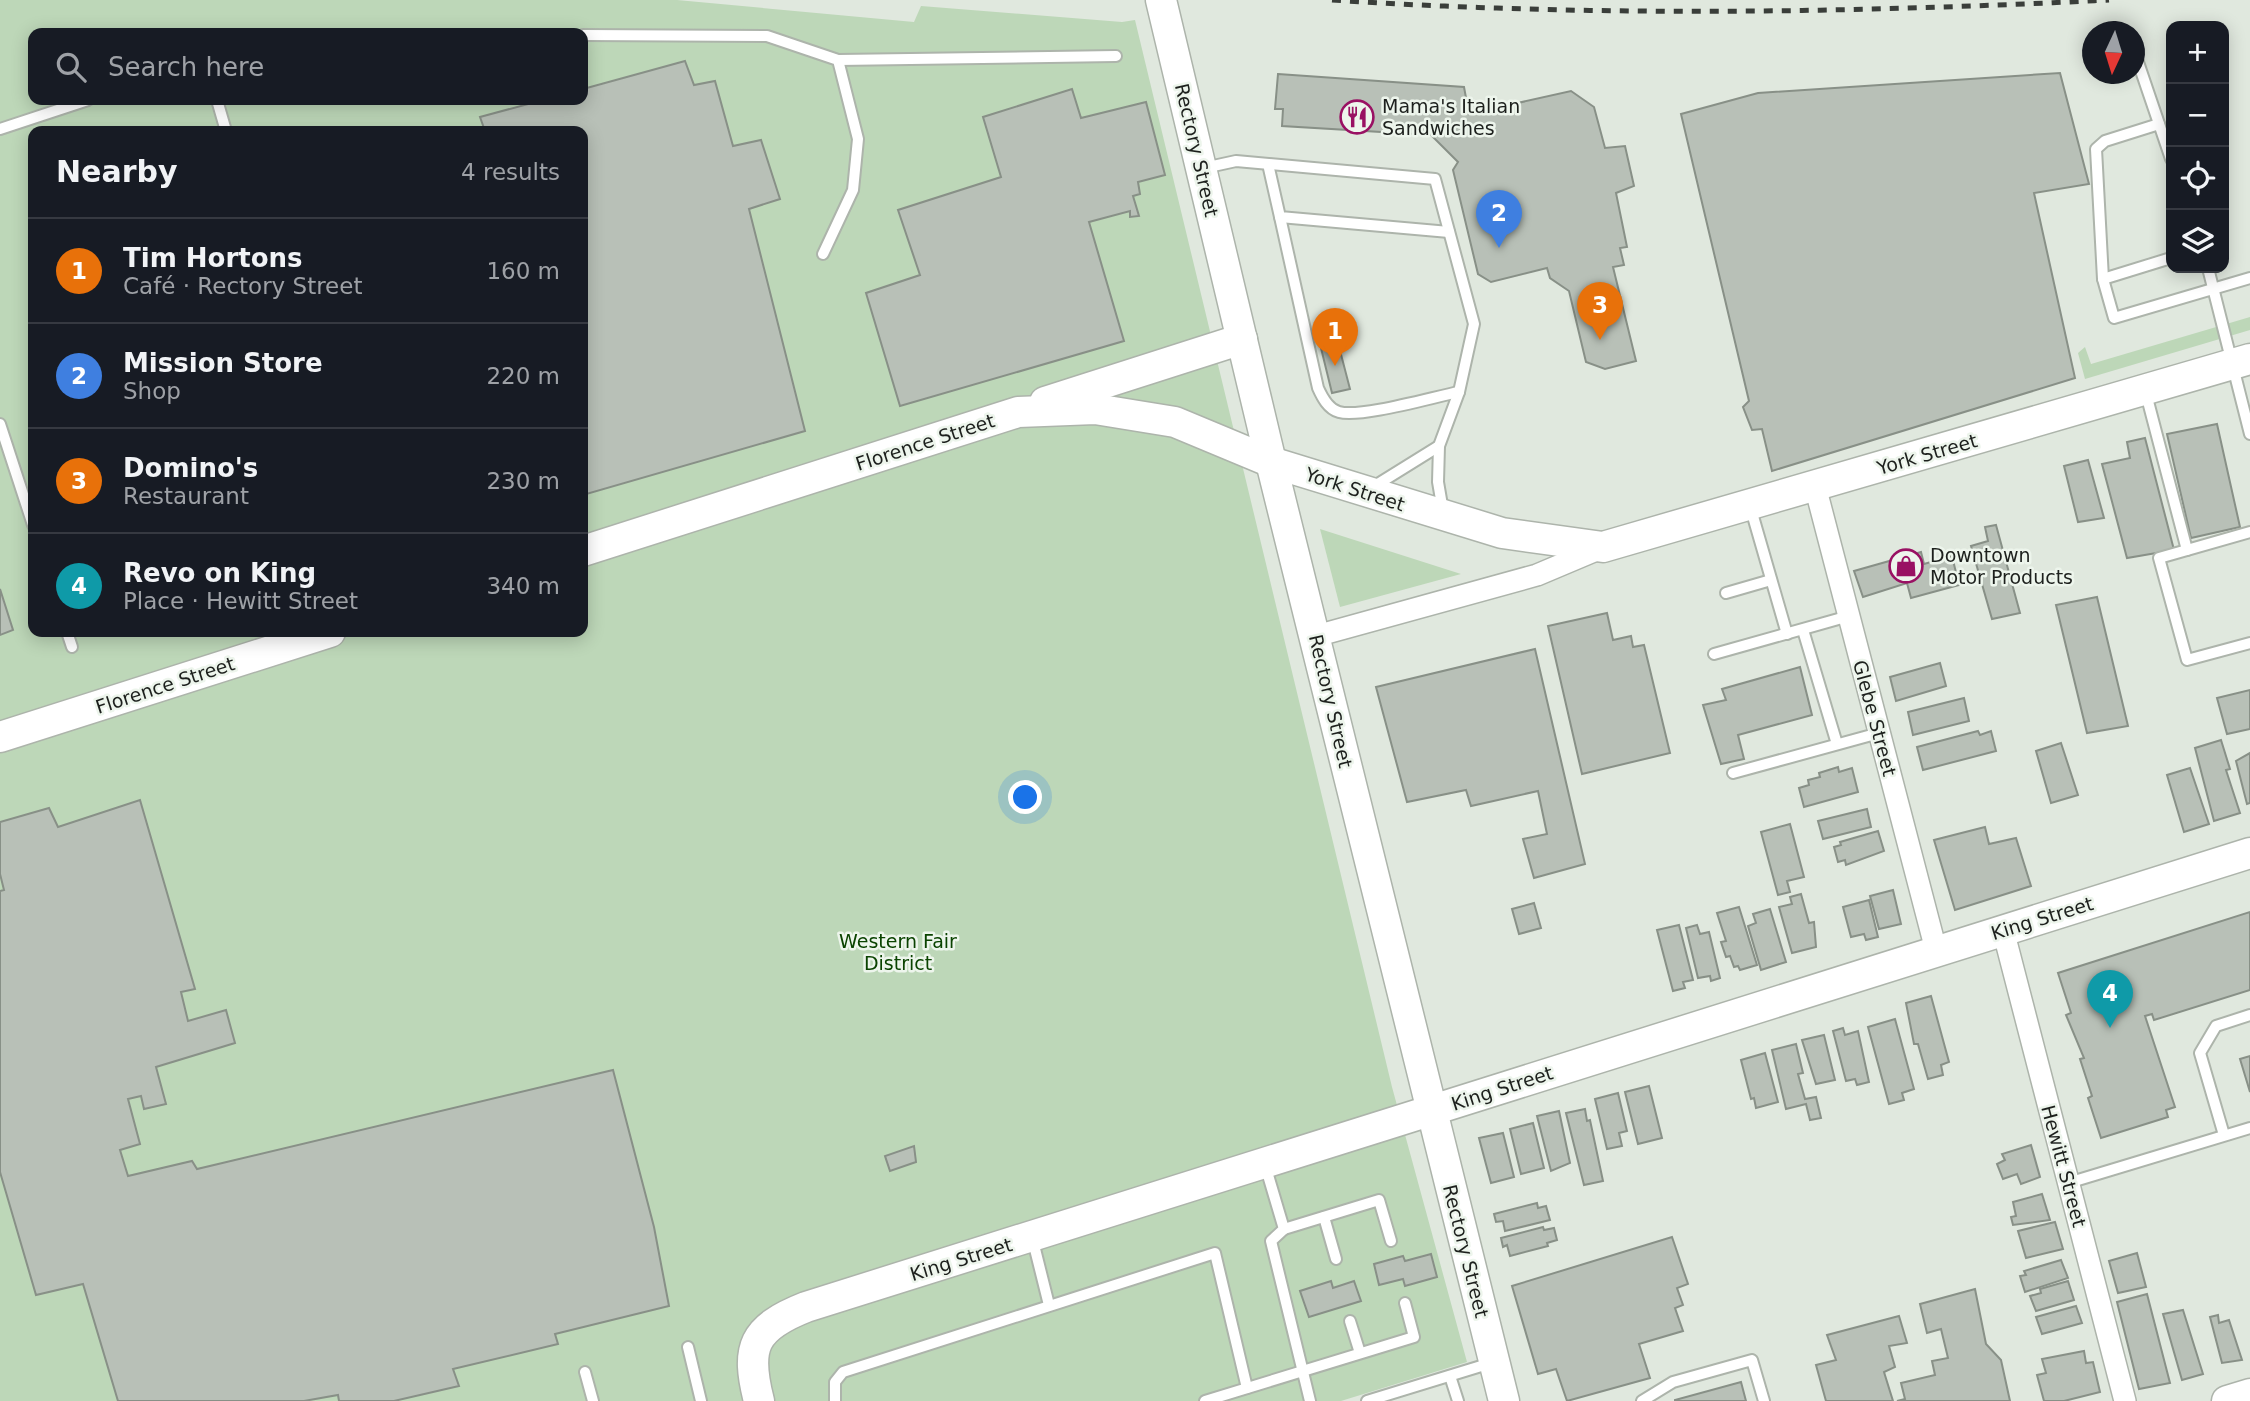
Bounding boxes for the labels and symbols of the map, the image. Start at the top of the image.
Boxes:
north arrow [2082,21,2145,84]
street label: Rectory Street [1171,81,1223,219]
place label: Mama's Italian Sandwiches [1382,95,1520,139]
restaurant icon: Mama's Italian Sandwiches [1338,98,1376,136]
pin: 2 [1476,190,1522,248]
pin: 3 [1577,282,1623,340]
pin: 1 [1312,308,1358,366]
street label: Florence Street [853,409,997,475]
street label: York Street [1873,429,1980,479]
street label: York Street [1302,462,1408,515]
place label: Downtown Motor Products [1930,544,2073,588]
shop icon: Downtown Motor Products [1887,547,1925,585]
street label: Rectory Street [1305,632,1357,770]
street label: Florence Street [93,652,237,718]
street label: Glebe Street [1849,658,1901,778]
your location [1008,780,1042,814]
street label: King Street [1988,892,2096,944]
park label: Western Fair District [839,930,957,974]
pin: 4 [2087,970,2133,1028]
street label: King Street [1448,1061,1556,1115]
street label: Hewitt Street [2037,1103,2091,1229]
street label: Rectory Street [1439,1182,1493,1320]
street label: King Street [907,1233,1015,1285]

